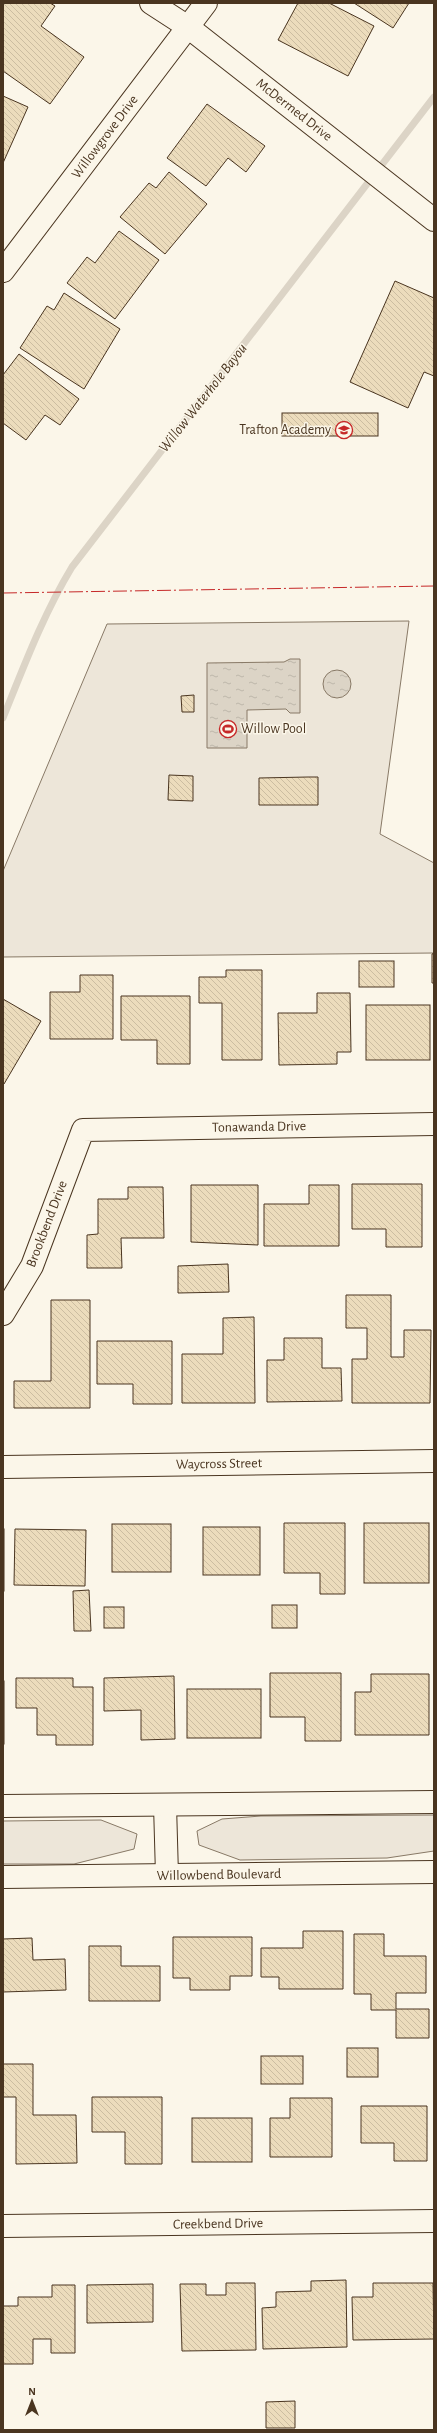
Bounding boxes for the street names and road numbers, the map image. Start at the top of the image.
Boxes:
street label: McDermed Drive [253,76,335,144]
street label: Willowgrove Drive [69,93,141,181]
street label: Tonawanda Drive [212,1119,306,1135]
street label: Brookbend Drive [24,1179,70,1269]
street label: Waycross Street [176,1456,263,1472]
street label: Willowbend Boulevard [157,1867,281,1883]
street label: Creekbend Drive [173,2216,263,2232]

